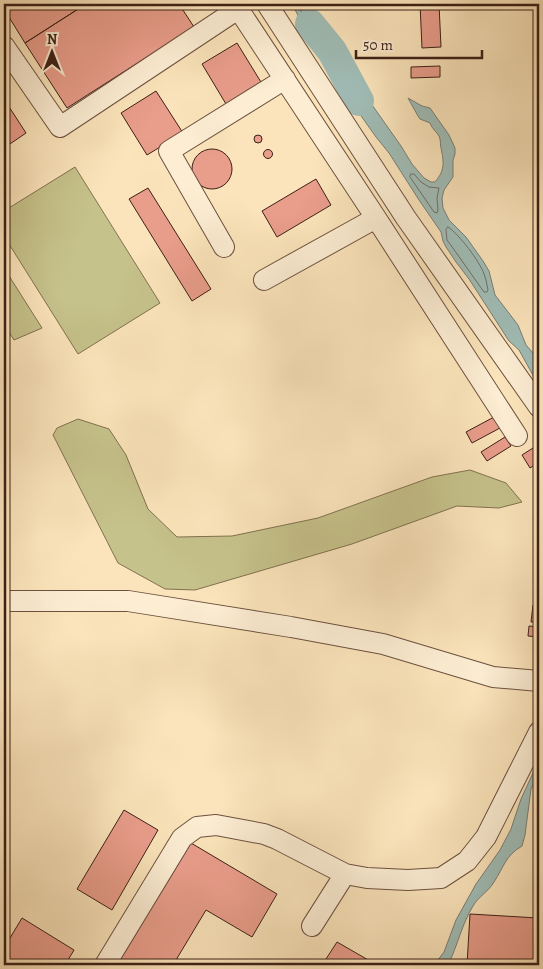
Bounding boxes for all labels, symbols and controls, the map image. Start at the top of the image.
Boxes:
north arrow [28,28,78,78]
scale bar [356,28,482,60]
text: N [47,30,57,49]
text: 50 m [363,35,393,55]

